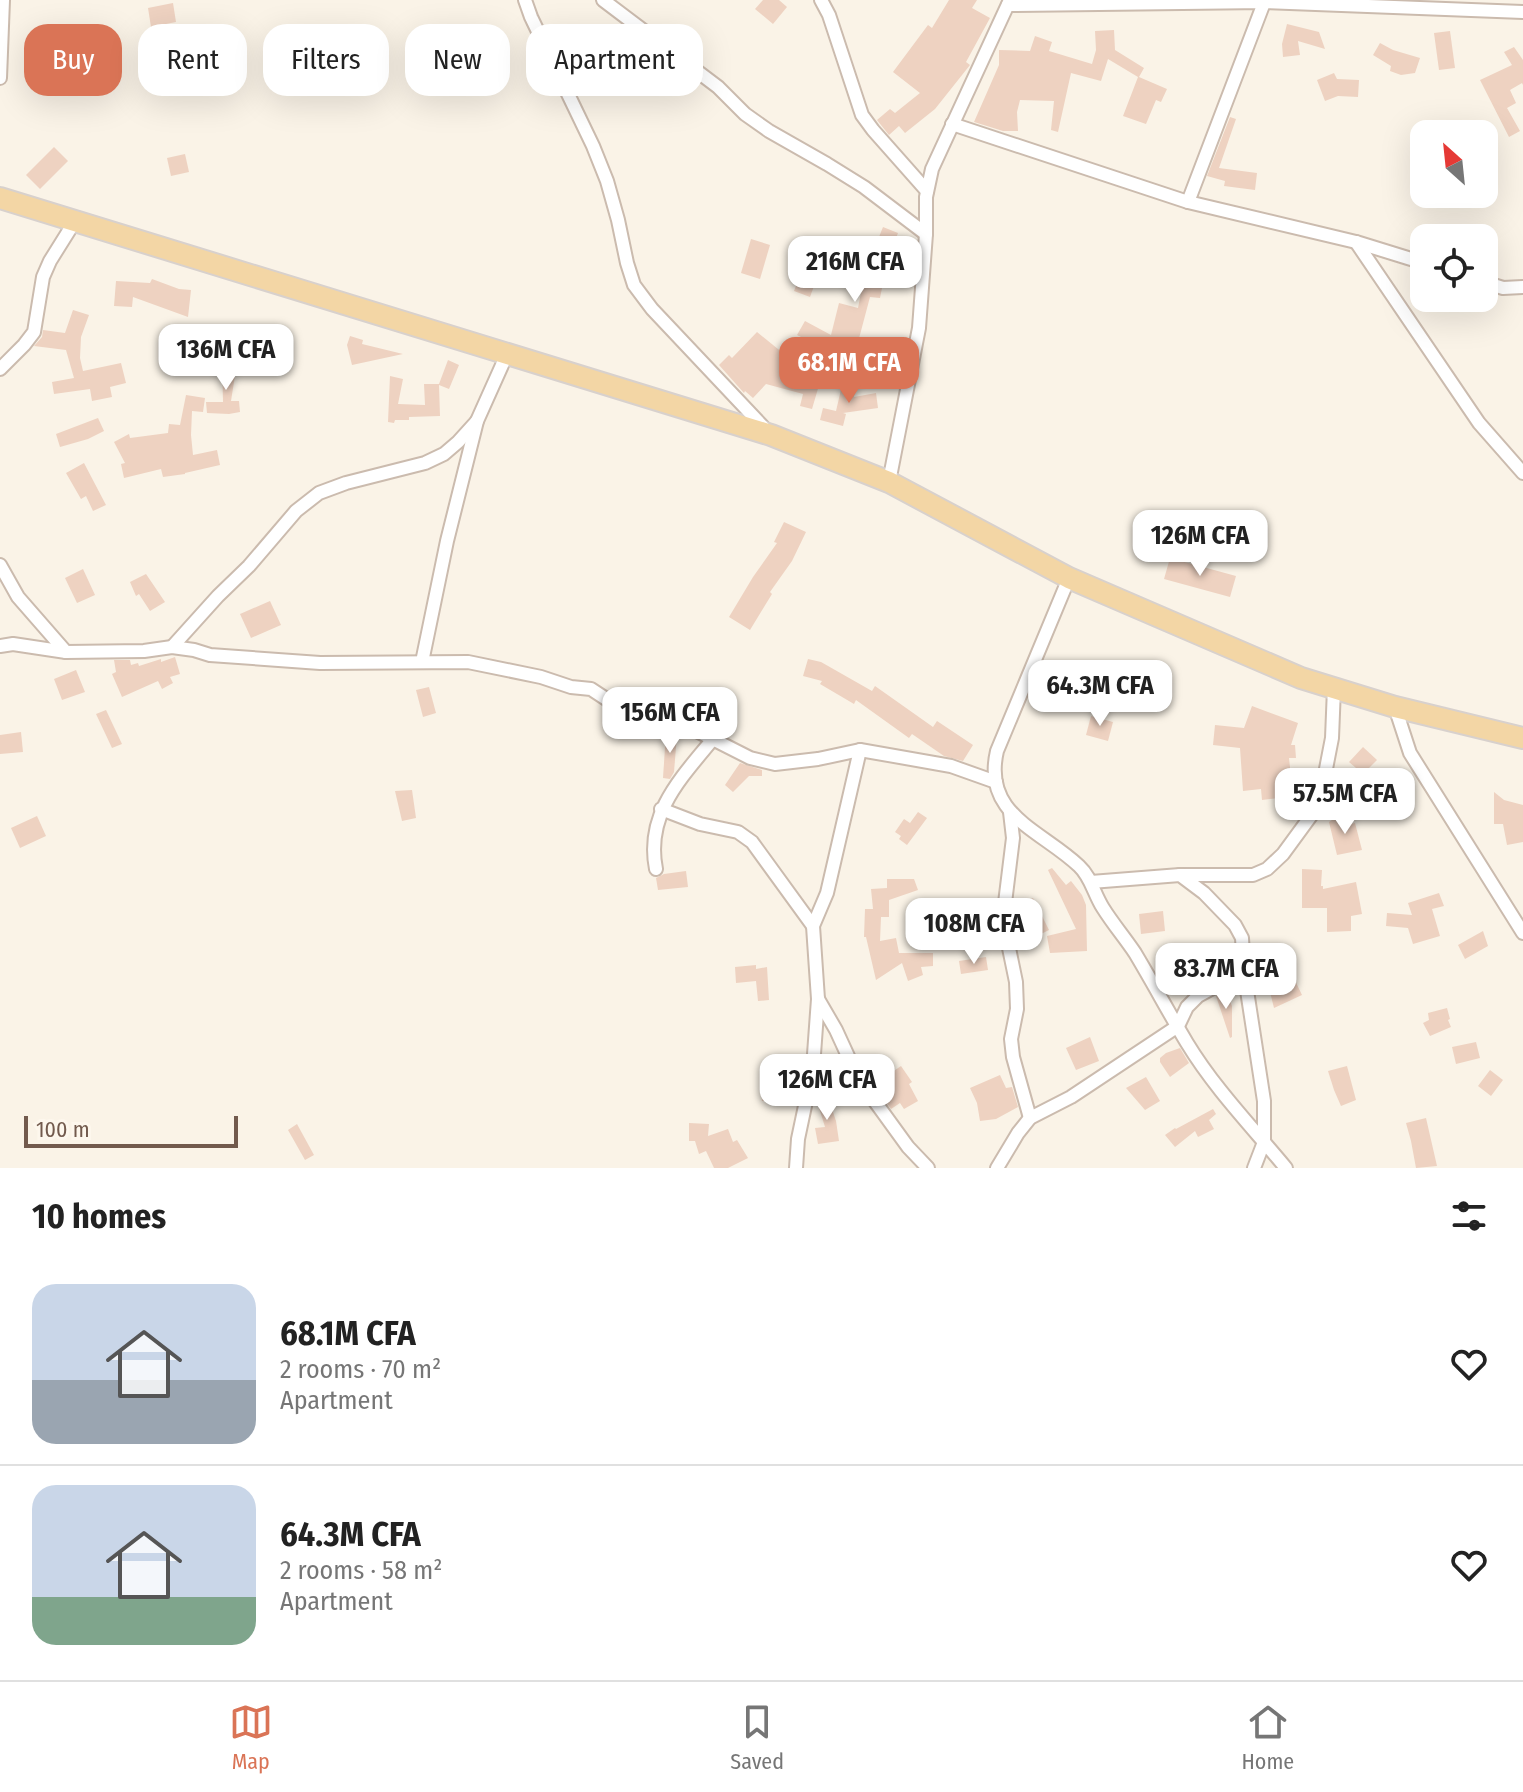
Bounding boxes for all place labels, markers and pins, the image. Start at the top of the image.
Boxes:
pin: 216M CFA [772,236,938,304]
pin: 136M CFA [143,324,309,392]
pin: 68.1M CFA [757,337,941,405]
pin: 126M CFA [1117,510,1283,578]
pin: 64.3M CFA [1008,660,1192,728]
pin: 156M CFA [587,687,753,755]
pin: 57.5M CFA [1253,768,1437,836]
pin: 108M CFA [891,898,1057,966]
pin: 83.7M CFA [1134,943,1318,1011]
pin: 126M CFA [744,1054,910,1122]

